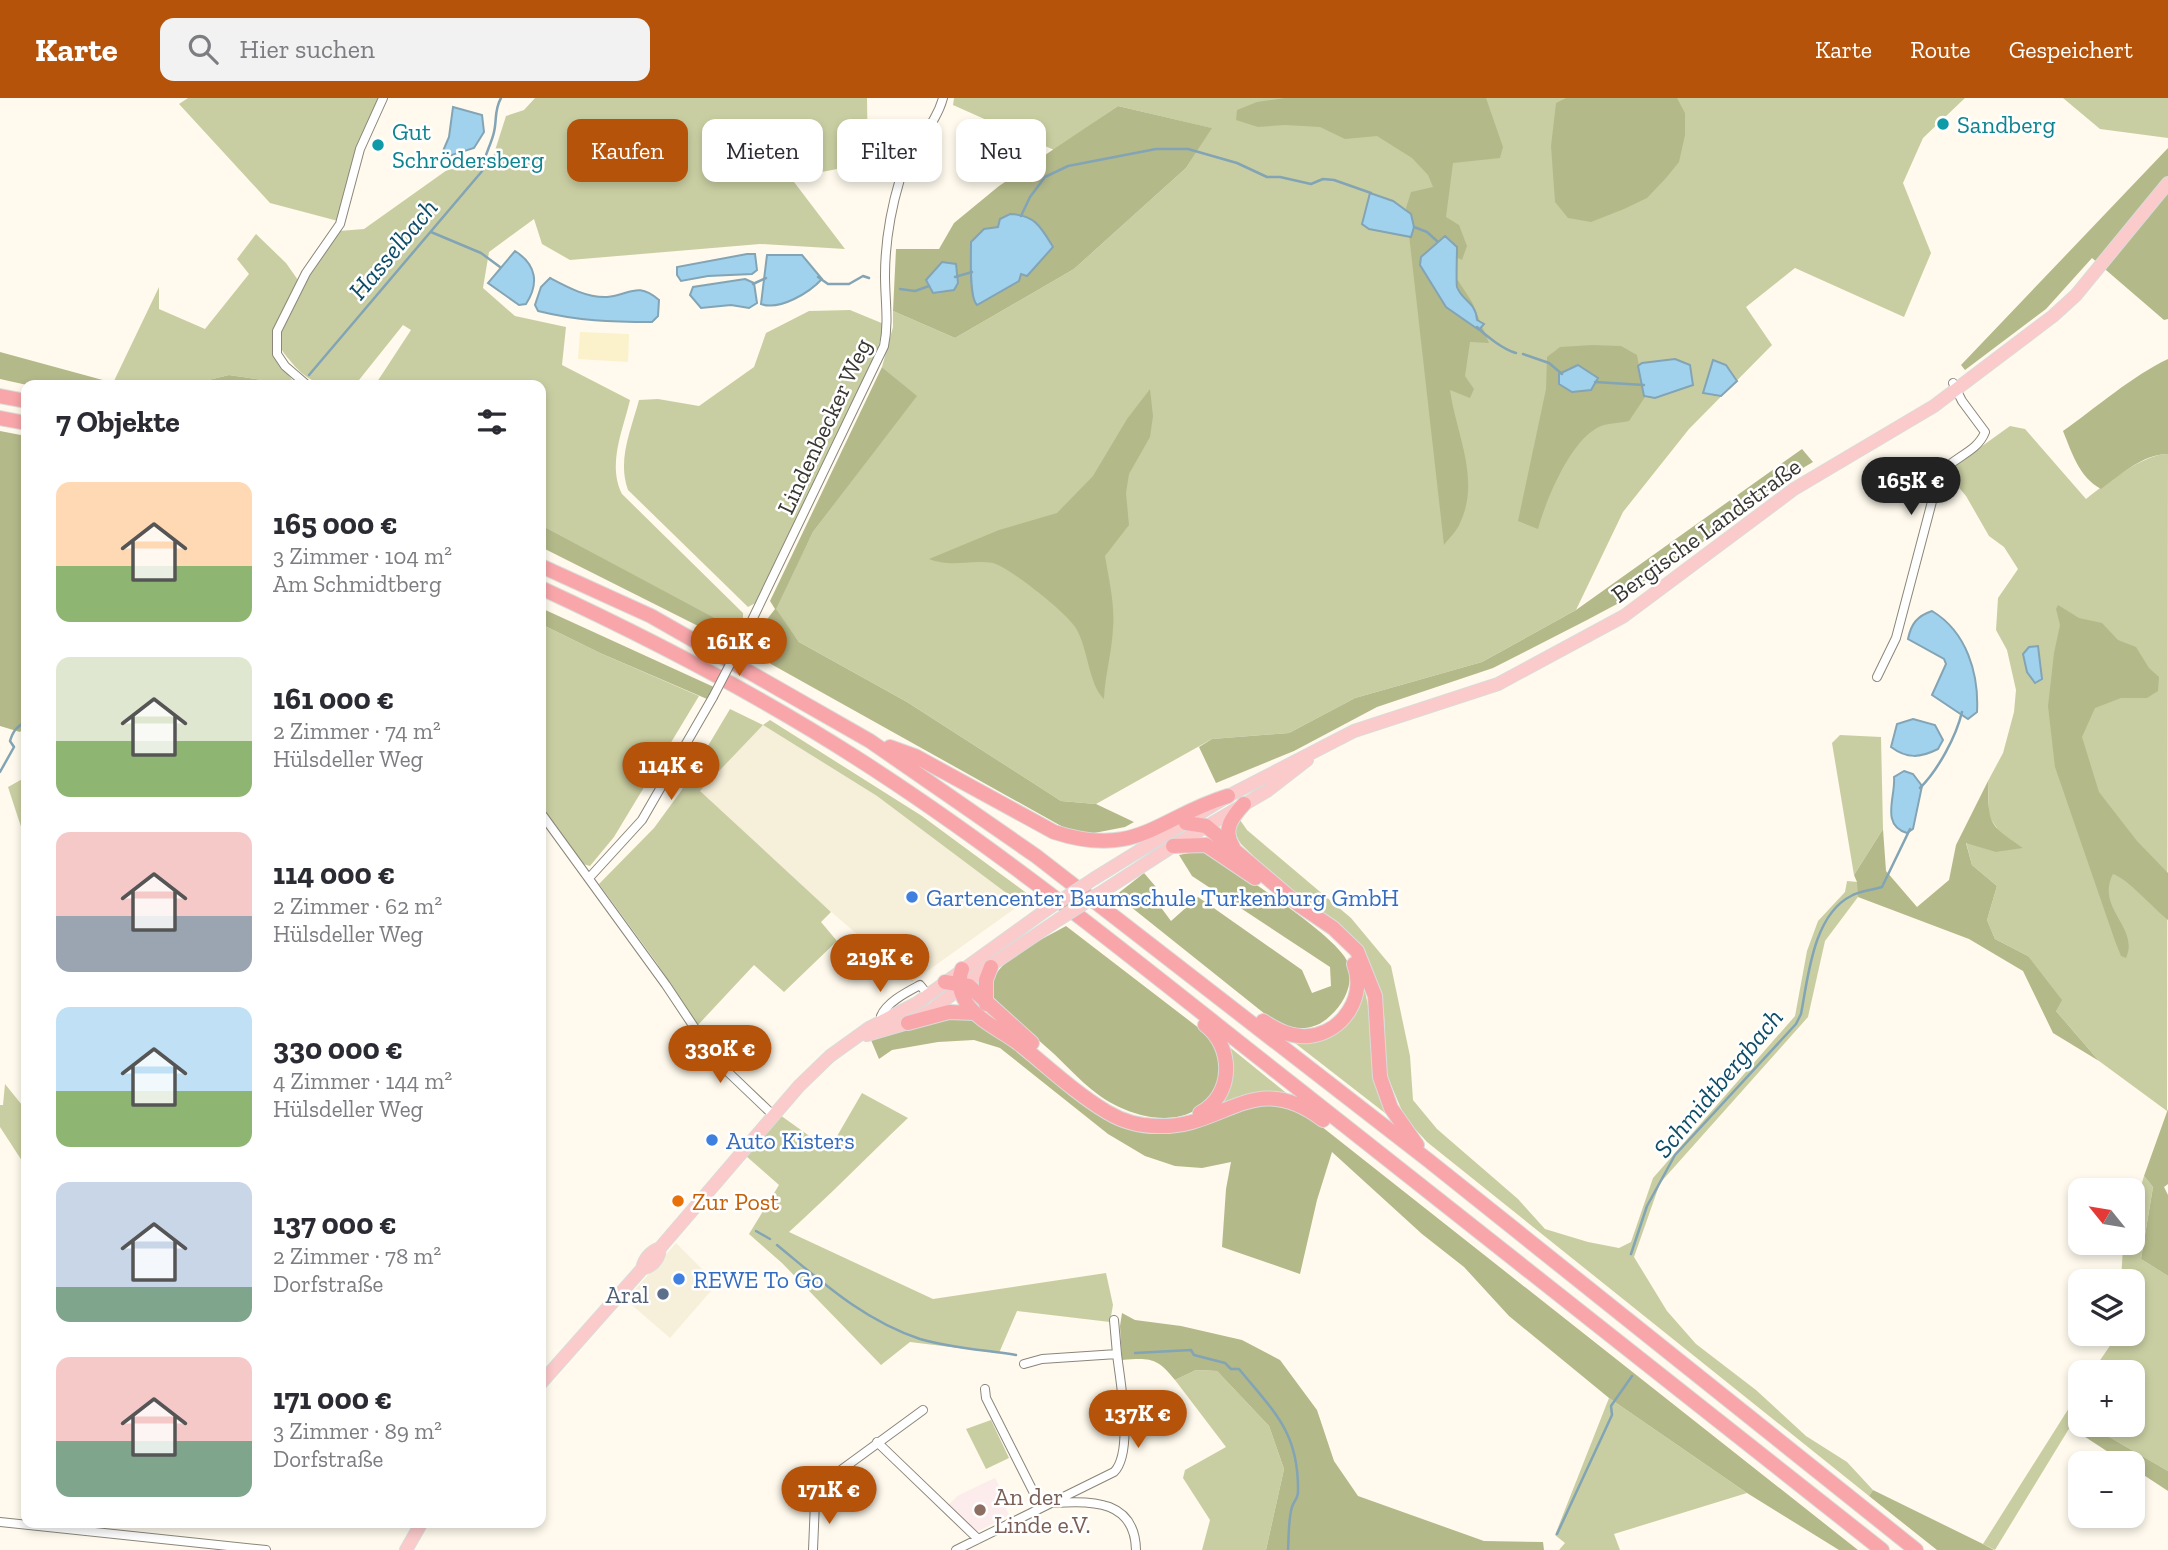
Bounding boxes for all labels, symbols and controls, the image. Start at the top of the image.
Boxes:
search box [160,18,650,81]
text: Karte [35,30,118,69]
icon: search [184,30,222,68]
text: Hier suchen [240,33,375,65]
text: Karte [1815,35,1872,64]
text: Route [1910,35,1971,64]
text: Gespeichert [2009,35,2133,64]
place label: Sandberg [1957,110,2056,139]
marker: Sandberg [1935,116,1951,132]
place label: Gut Schrödersberg [392,117,544,174]
chip: Kaufen [567,119,688,182]
chip: Mieten [702,119,823,182]
chip: Filter [837,119,942,182]
chip: Neu [956,119,1046,182]
marker: Gut Schrödersberg [370,137,386,153]
water label: Hasselbach [342,192,444,306]
street label: Lindenbecker Weg [771,334,877,518]
icon: filters [473,403,511,441]
text: 7 Objekte [56,404,180,440]
street label: Bergische Landstraße [1606,452,1806,608]
pin: 165K € [1854,458,1968,517]
text: 165K € [1877,466,1945,494]
text: 165 000 € [273,506,398,542]
icon: home [112,510,196,594]
text: 3 Zimmer · 104 m² [273,542,452,570]
text: Am Schmidtberg [273,570,442,598]
pin: 161K € [682,618,796,678]
text: 161K € [707,627,771,655]
text: 161 000 € [273,681,394,717]
icon: home [112,685,196,769]
text: 2 Zimmer · 74 m² [273,717,441,745]
pin: 114K € [614,742,728,802]
text: Hülsdeller Weg [273,745,423,773]
text: 114K € [638,751,704,779]
text: 114 000 € [273,856,395,892]
icon: home [112,860,196,944]
place label: Gartencenter Baumschule Turkenburg GmbH [926,883,1399,912]
marker: Gartencenter Baumschule Turkenburg GmbH [904,889,920,905]
text: 2 Zimmer · 62 m² [273,892,442,920]
text: Hülsdeller Weg [273,920,423,948]
pin: 219K € [823,934,937,994]
text: 219K € [846,943,914,971]
water label: Schmidtbergbach [1646,1002,1790,1164]
pin: 330K € [663,1026,777,1085]
text: 330 000 € [273,1031,403,1067]
text: 330K € [684,1034,756,1062]
icon: home [112,1035,196,1119]
text: 4 Zimmer · 144 m² [273,1067,452,1095]
text: Hülsdeller Weg [273,1095,423,1123]
place label: Auto Kisters [726,1126,855,1155]
marker: Auto Kisters [704,1132,720,1148]
north arrow [2068,1178,2146,1255]
map controls [2068,1178,2145,1528]
place label: Zur Post [692,1187,779,1216]
marker: Zur Post [670,1193,686,1209]
text: 137 000 € [273,1206,397,1242]
icon: home [112,1210,196,1294]
text: 2 Zimmer · 78 m² [273,1242,441,1270]
place label: REWE To Go [693,1265,823,1294]
button: layers [2068,1269,2145,1346]
text: Dorfstraße [273,1270,383,1298]
marker: REWE To Go [671,1271,687,1287]
place label: Aral [605,1280,649,1309]
marker: Aral [655,1286,671,1302]
button: + [2068,1360,2145,1437]
text: 171 000 € [273,1381,392,1417]
icon: home [112,1385,196,1469]
pin: 137K € [1081,1390,1195,1450]
text: 137K € [1105,1399,1171,1427]
text: 3 Zimmer · 89 m² [273,1417,442,1445]
text: Dorfstraße [273,1445,383,1473]
button: − [2068,1451,2145,1528]
pin: 171K € [772,1466,886,1526]
text: 171K € [798,1475,860,1503]
place label: An der Linde e.V. [994,1482,1091,1539]
marker: An der Linde e.V. [972,1502,988,1518]

